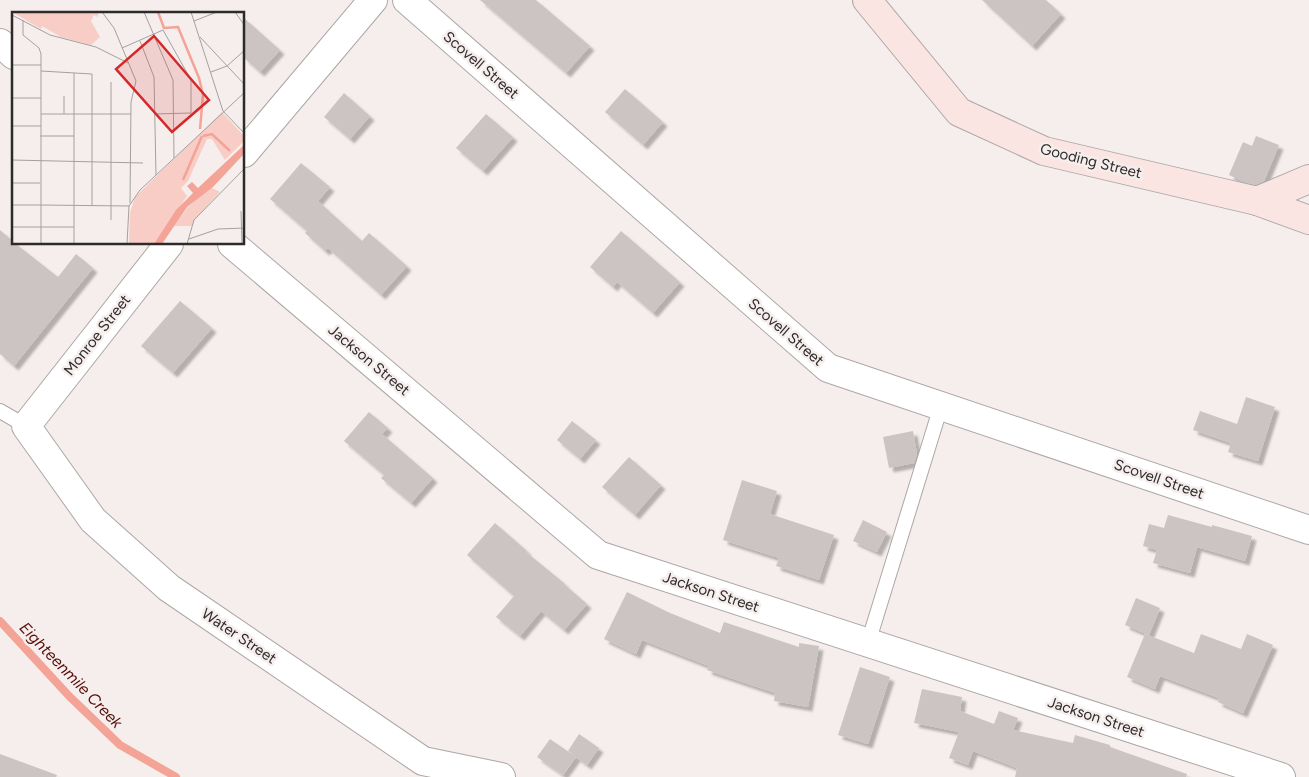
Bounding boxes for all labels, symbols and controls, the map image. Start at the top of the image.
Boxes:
inset map [12,12,245,245]
street label: Scovell Street [440,27,523,103]
street label: Gooding Street [1038,140,1144,182]
street label: Monroe Street [60,291,134,379]
street label: Scovell Street [745,294,828,370]
street label: Jackson Street [325,321,414,399]
street label: Scovell Street [1112,455,1207,503]
street label: Jackson Street [660,568,762,616]
street label: Water Street [198,604,280,668]
water label: Eighteenmile Creek [16,618,127,733]
street label: Jackson Street [1045,693,1147,741]

